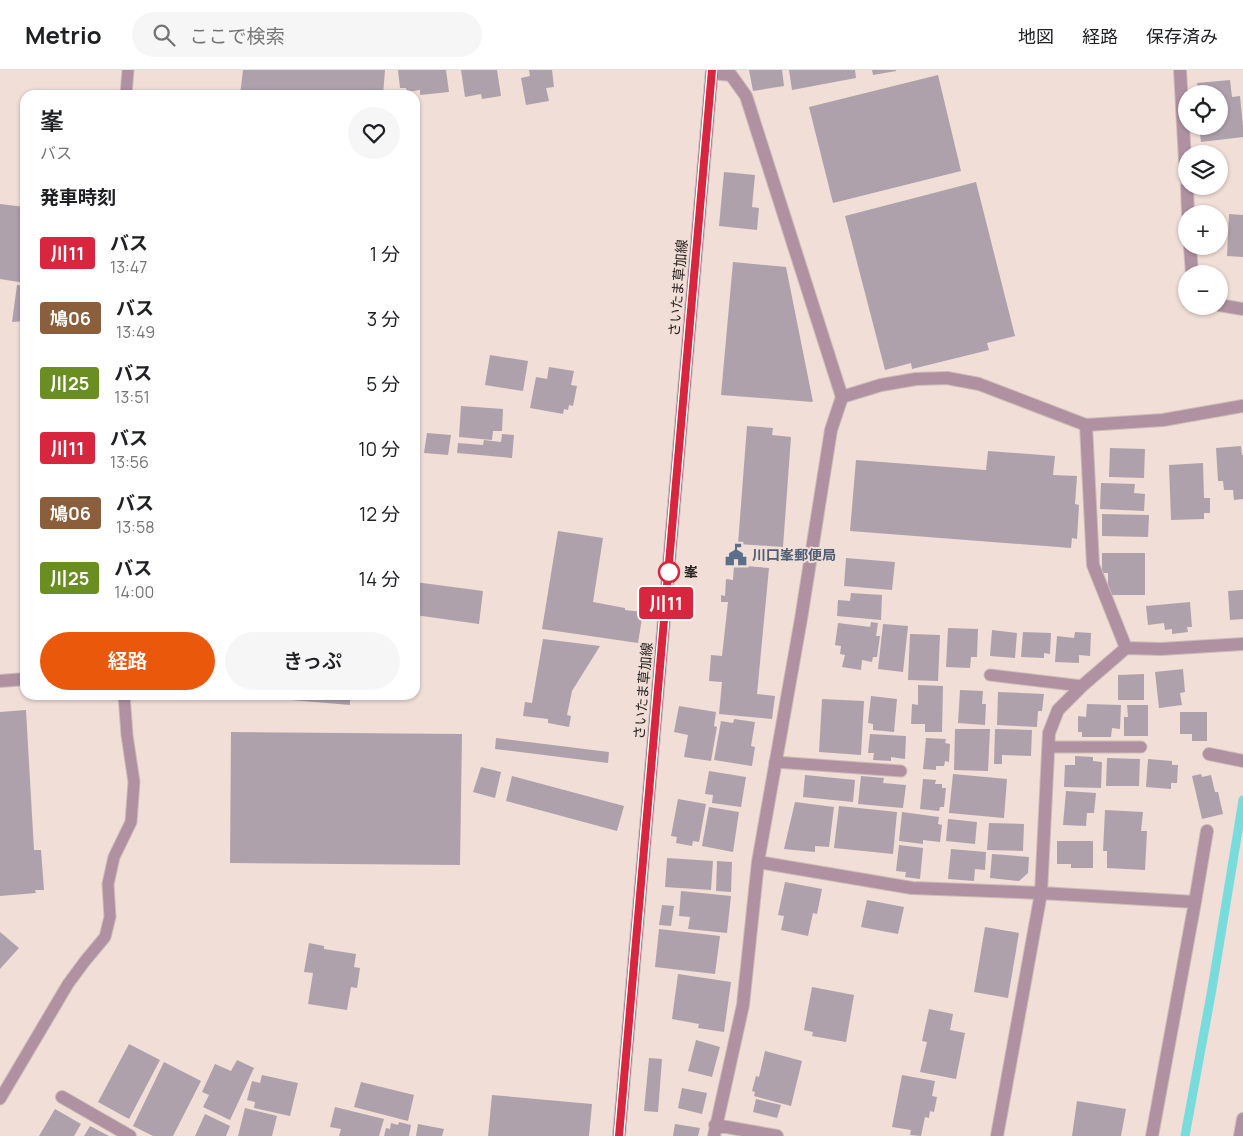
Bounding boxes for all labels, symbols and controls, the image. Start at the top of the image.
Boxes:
search box [132,12,482,57]
text: Metrio [25,18,102,51]
icon: search [150,21,178,49]
text: ここで検索 [190,23,285,49]
text: 地図 [1018,24,1054,48]
text: 経路 [1082,24,1118,48]
text: 保存済み [1146,24,1218,48]
map controls [1178,85,1228,315]
button: locate [1178,85,1228,135]
text: 峯 [40,104,64,137]
button: heart [348,107,400,159]
text: バス [40,142,72,164]
button: layers [1178,145,1228,195]
text: 発車時刻 [40,184,116,210]
button: + [1178,205,1228,255]
text: バス [110,230,148,256]
street label: さいたま草加線 [664,239,691,337]
text: 川11 [51,241,84,265]
text: 1 分 [370,241,400,267]
text: 13:47 [110,256,147,278]
button: − [1178,265,1228,315]
text: バス [116,295,154,321]
text: 鳩06 [50,306,91,330]
text: 3 分 [367,306,400,332]
text: 13:49 [116,321,155,343]
text: バス [114,360,152,386]
text: 川25 [50,371,89,395]
text: 5 分 [366,371,400,397]
text: 13:51 [114,386,150,408]
text: バス [110,425,148,451]
text: 川11 [51,436,84,460]
text: 10 分 [358,436,400,462]
text: 13:56 [110,451,149,473]
text: バス [116,490,154,516]
text: 鳩06 [50,501,91,525]
text: 12 分 [359,501,400,527]
text: 13:58 [116,516,154,538]
public building icon: 川口峯郵便局 [723,542,749,568]
place label: 川口峯郵便局 [752,545,836,564]
text: バス [114,555,152,581]
marker: 峯 [658,561,680,583]
place label: 峯 [684,562,698,581]
text: 川25 [50,566,89,590]
text: 14 分 [359,566,400,592]
text: 14:00 [114,581,154,603]
line badge: 川11 [637,587,695,619]
text: 川11 [649,591,683,615]
button: 経路 [40,632,215,690]
button: きっぷ [225,632,400,690]
street label: さいたま草加線 [629,642,656,740]

